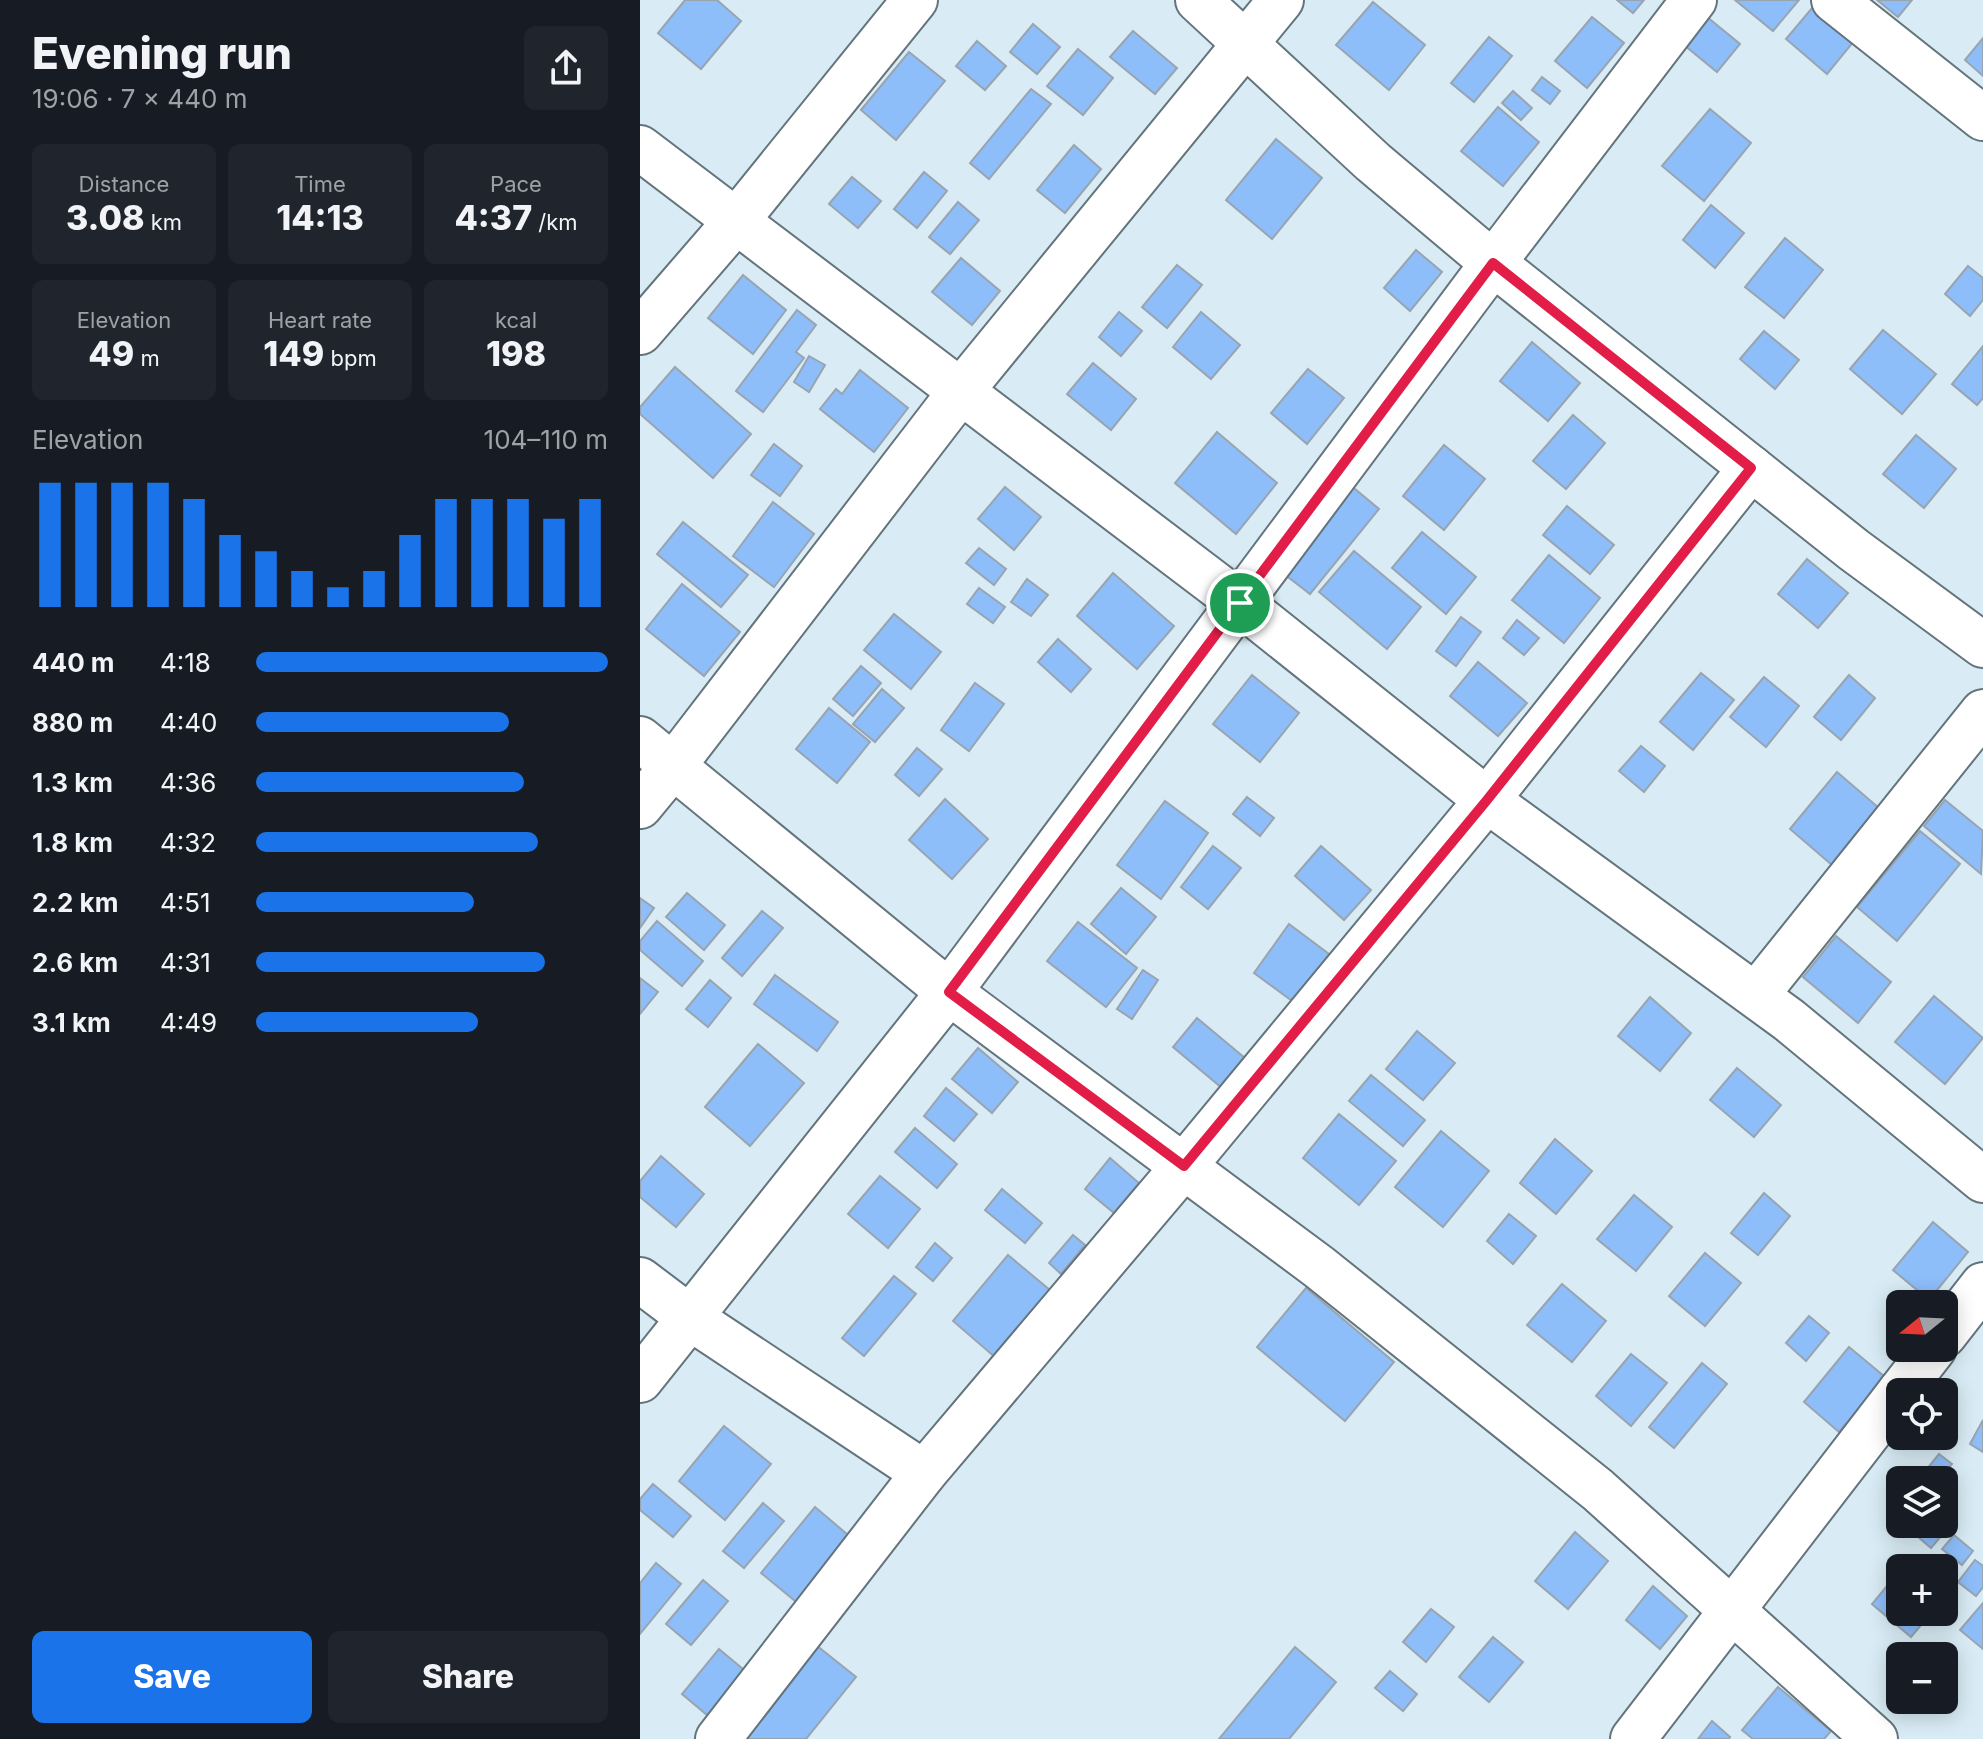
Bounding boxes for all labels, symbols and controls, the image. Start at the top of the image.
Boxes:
text: Evening run [32,26,292,80]
button: share [524,26,608,110]
text: 19:06 · 7 × 440 m [32,83,247,114]
text: Distance [79,171,169,197]
text: Time [294,171,346,197]
text: Pace [490,171,542,197]
text: 3.08 [66,197,145,238]
text: 14:13 [276,197,364,238]
text: 4:37 [454,197,532,238]
text: km [145,209,182,235]
text: /km [532,209,578,235]
text: Elevation [77,307,171,333]
text: Heart rate [268,307,372,333]
text: kcal [495,307,537,333]
text: 49 [88,333,134,374]
text: 149 [263,333,324,374]
text: 198 [486,333,546,374]
text: m [134,345,160,371]
text: bpm [324,345,377,371]
text: Elevation [32,424,143,455]
text: 104–110 m [484,424,608,455]
pin [1206,569,1274,637]
icon: arrive [1218,581,1262,625]
text: 440 m [32,647,115,678]
text: 4:18 [160,647,211,678]
text: 880 m [32,707,113,738]
text: 4:40 [160,707,217,738]
text: 1.3 km [32,767,113,798]
text: 4:36 [160,767,216,798]
text: 1.8 km [32,827,113,858]
text: 4:32 [160,827,216,858]
text: 2.2 km [32,887,118,918]
text: 4:51 [160,887,211,918]
text: 2.6 km [32,947,118,978]
text: 4:31 [160,947,211,978]
text: 3.1 km [32,1007,111,1038]
text: 4:49 [160,1007,217,1038]
north arrow [1886,1290,1958,1362]
map controls [1886,1290,1958,1714]
button: locate [1886,1378,1958,1450]
button: layers [1886,1466,1958,1538]
button: + [1886,1554,1958,1626]
button: Save [32,1631,312,1723]
button: Share [328,1631,608,1723]
button: − [1886,1642,1958,1714]

